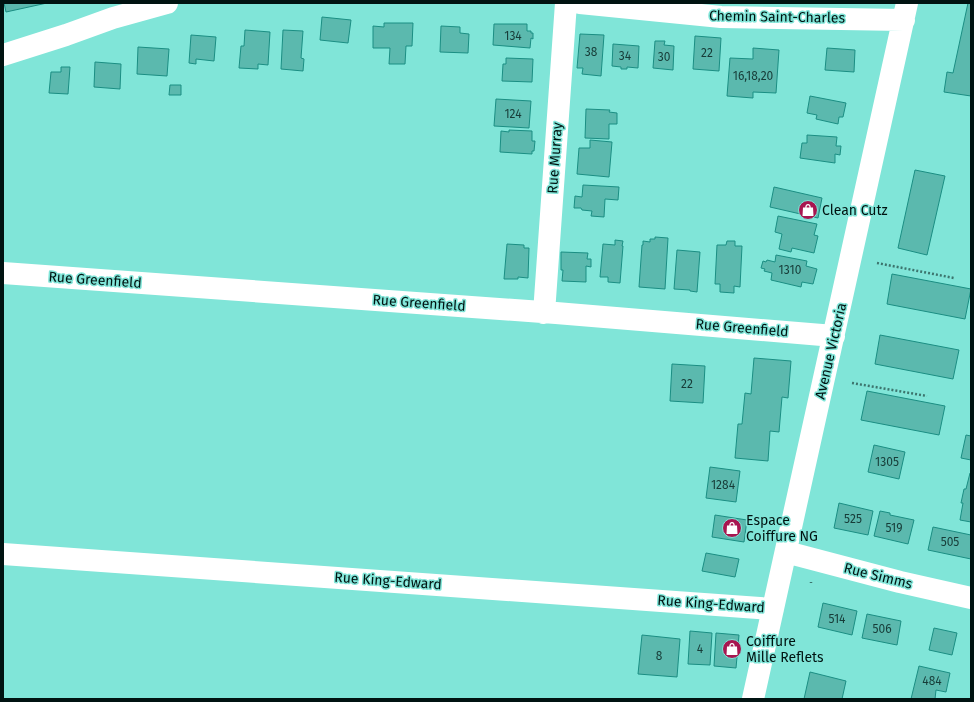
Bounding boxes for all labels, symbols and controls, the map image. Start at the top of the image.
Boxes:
street label: Chemin Saint-Charles [709,7,846,27]
house number: 134 [504,29,522,43]
house number: 38 [585,45,598,59]
house number: 22 [701,46,713,60]
house number: 34 [619,49,632,63]
house number: 30 [658,50,671,64]
house number: 16,18,20 [733,69,774,83]
house number: 124 [504,107,522,121]
street label: Rue Murray [544,122,566,194]
shop icon: Clean Cutz [797,199,819,221]
place label: Clean Cutz [822,202,888,219]
house number: 1310 [779,263,802,277]
street label: Rue Greenfield [48,268,142,292]
street label: Rue Greenfield [372,291,466,315]
street label: Avenue Victoria [812,301,850,401]
street label: Rue Greenfield [695,315,789,341]
house number: 22 [681,377,693,391]
house number: 1305 [875,455,899,469]
house number: 1284 [711,478,736,492]
place label: Espace Coiffure NG [746,512,818,545]
house number: 525 [844,512,862,526]
shop icon: Espace Coiffure NG [721,517,743,539]
house number: 519 [886,521,902,535]
house number: 505 [941,535,959,549]
street label: Rue Simms [842,559,914,593]
street label: Rue King-Edward [334,569,442,593]
street label: Rue King-Edward [657,592,765,616]
house number: 514 [829,612,846,626]
house number: 506 [872,622,892,636]
place label: Coiffure Mille Reflets [746,633,824,666]
shop icon: Coiffure Mille Reflets [721,638,743,660]
house number: 4 [697,642,704,656]
house number: 8 [656,649,663,663]
house number: 484 [922,674,942,688]

